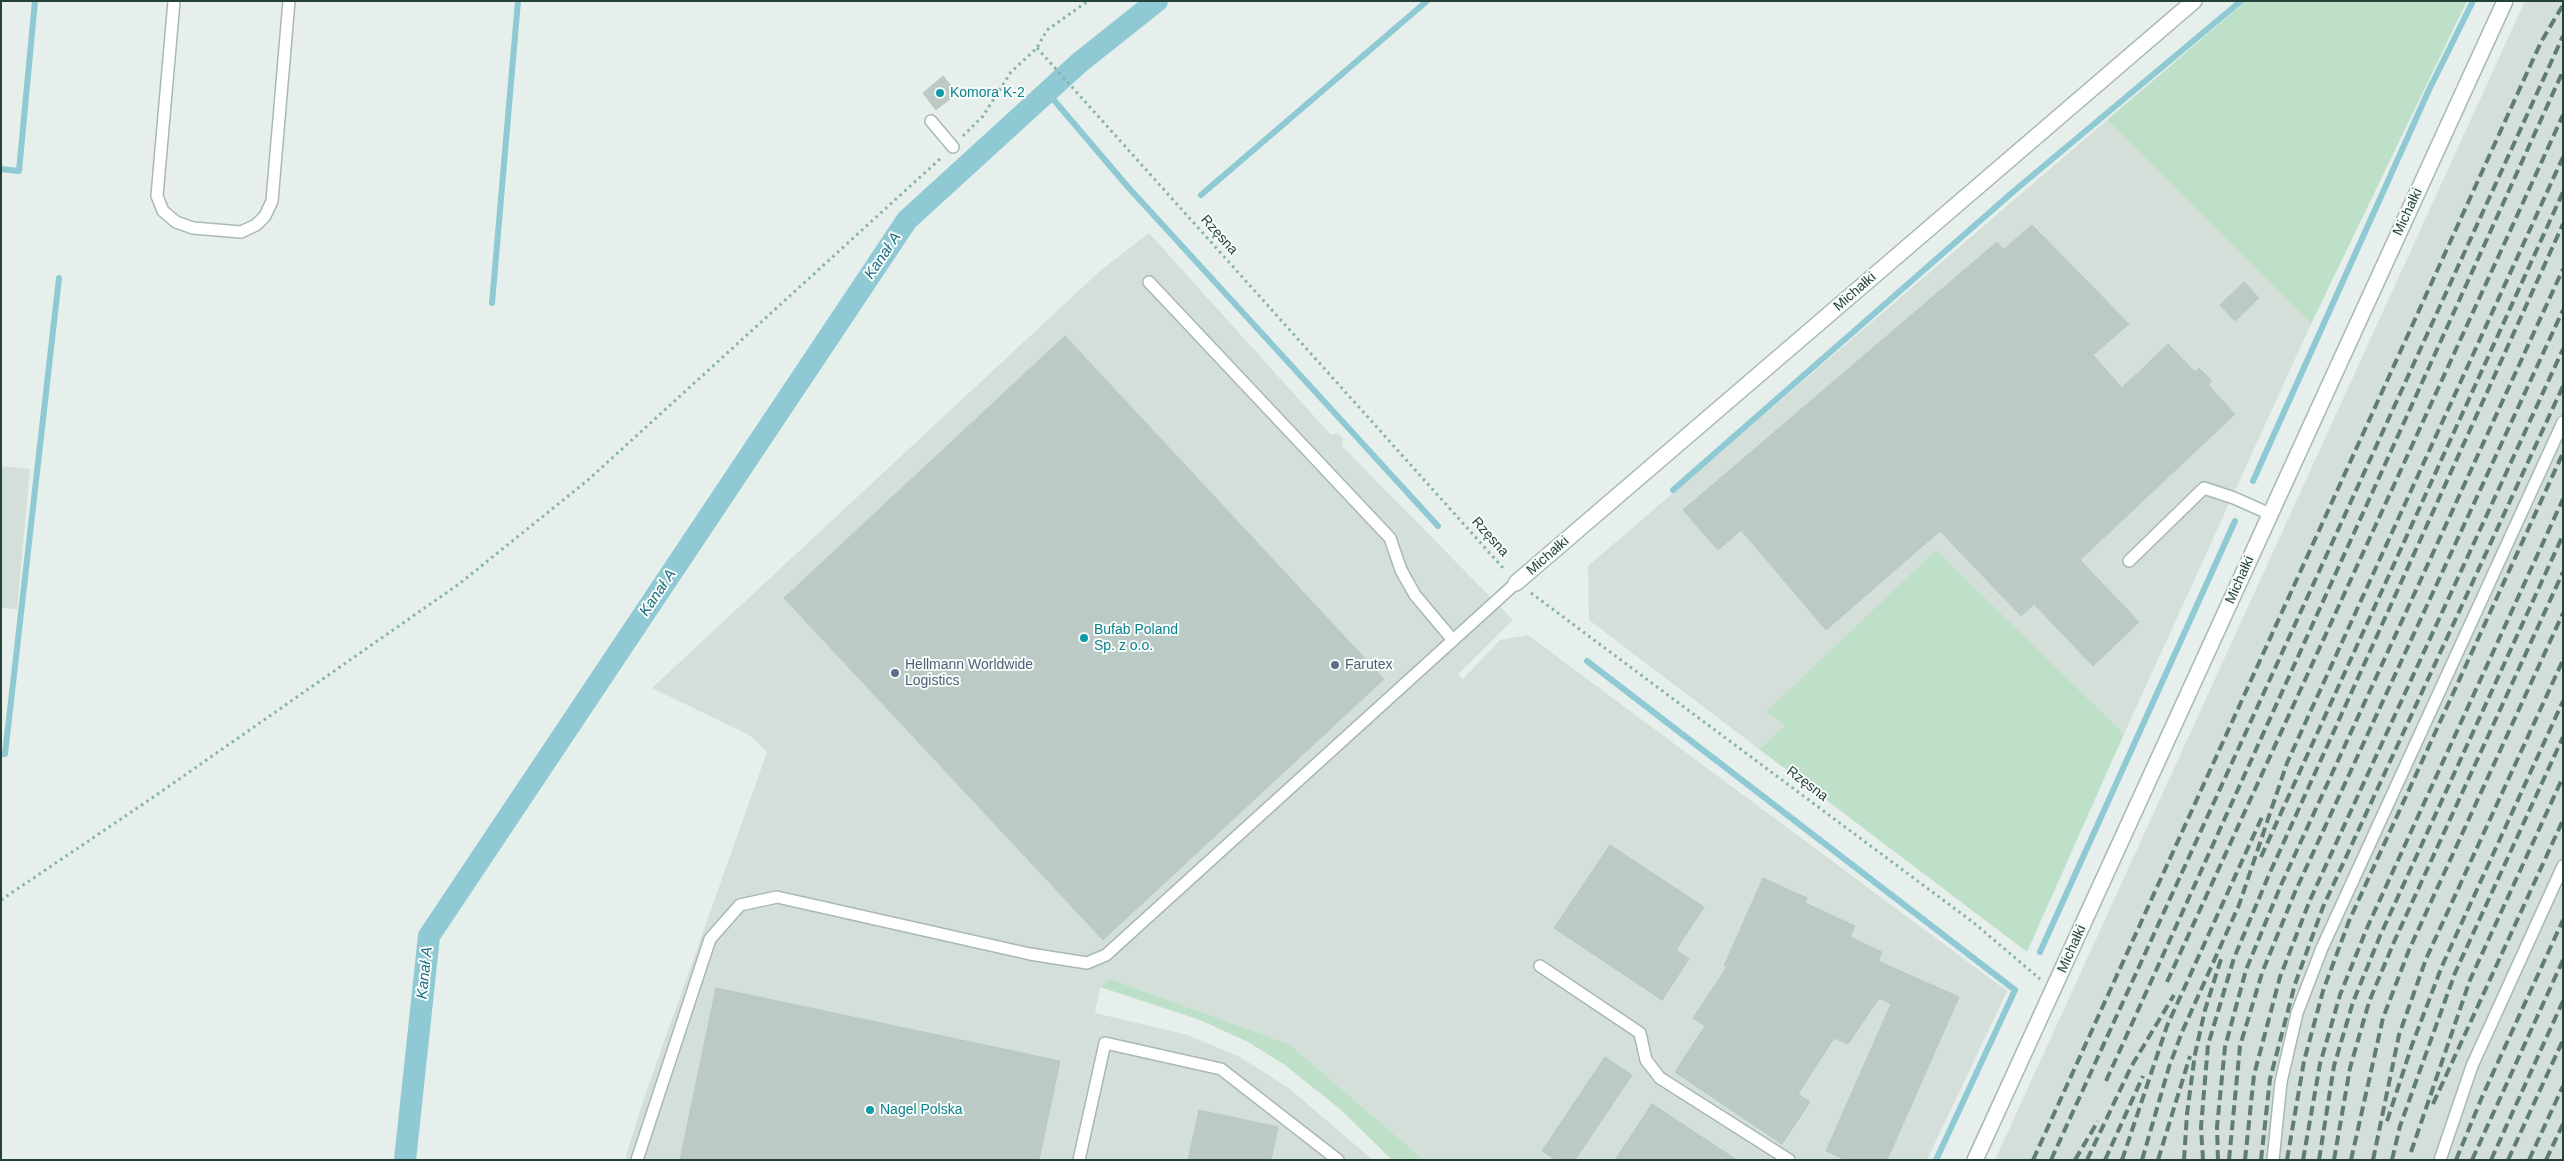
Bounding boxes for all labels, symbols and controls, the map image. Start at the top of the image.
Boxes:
place label: Komora K-2 [950,85,1025,101]
marker: Komora K-2 [934,87,946,99]
street label: Michałki [2390,186,2426,238]
street label: Rzęsna [1197,212,1241,258]
water label: Kanał A [861,229,905,283]
street label: Michałki [1830,269,1880,315]
street label: Rzęsna [1468,514,1512,560]
street label: Michałki [1523,533,1573,579]
street label: Michałki [2222,553,2258,607]
water label: Kanał A [636,566,680,620]
place label: Bufab Poland Sp. z o.o. [1094,622,1178,654]
marker: Bufab Poland Sp. z o.o. [1078,632,1090,644]
place label: Hellmann Worldwide Logistics [905,657,1033,690]
place label: Farutex [1345,657,1392,673]
marker: Farutex [1329,659,1341,671]
marker: Hellmann Worldwide Logistics [889,667,901,679]
street label: Rzęsna [1783,763,1831,805]
street label: Michałki [2054,922,2090,976]
water label: Kanał A [413,946,437,1000]
place label: Nagel Polska [880,1102,962,1118]
marker: Nagel Polska [864,1104,876,1116]

